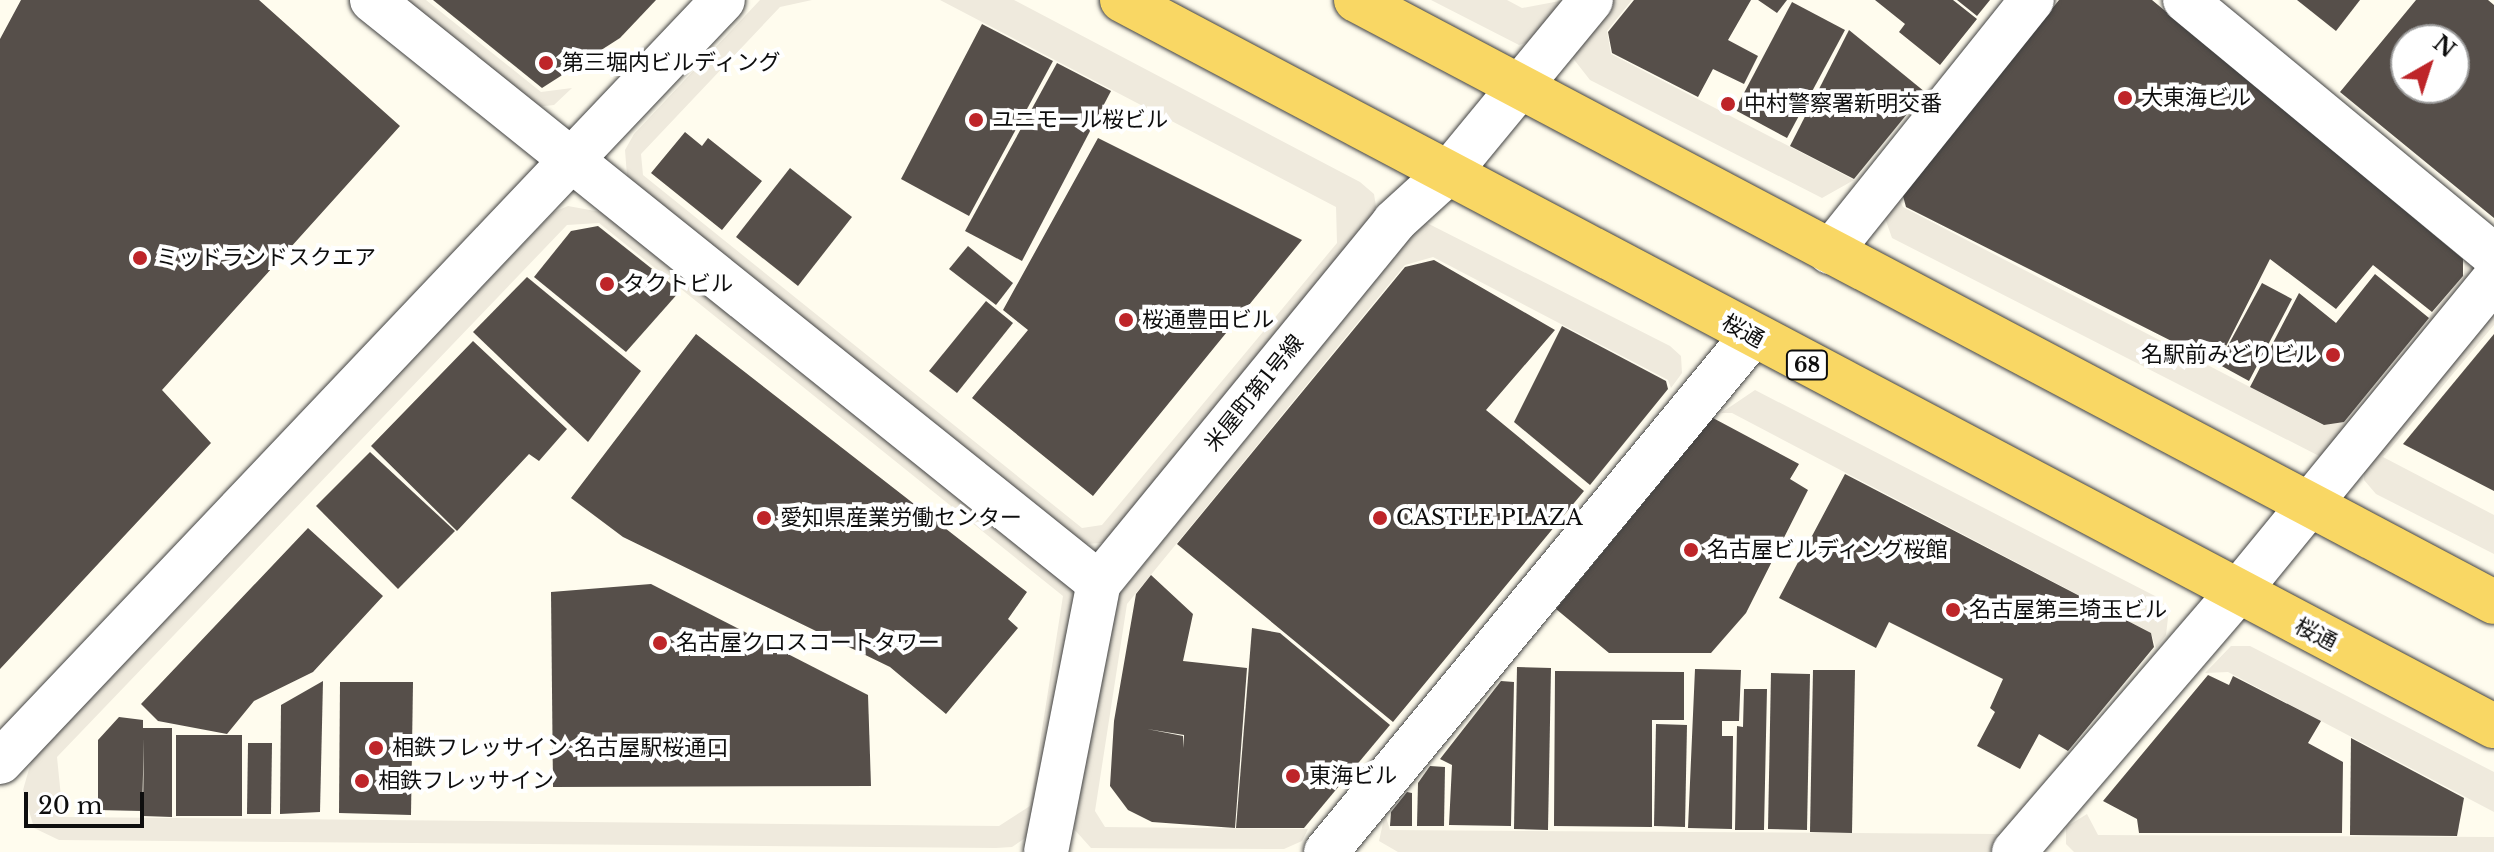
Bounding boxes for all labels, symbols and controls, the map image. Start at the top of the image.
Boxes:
north arrow [2390,24,2470,104]
text: N [2428,30,2461,64]
place label: 第三堀内ビルディング [562,50,782,76]
marker: 第三堀内ビルディング [537,54,555,72]
place label: 大東海ビル [2141,85,2251,111]
marker: 大東海ビル [2116,89,2134,107]
place label: 中村警察署新明交番 [1744,91,1942,117]
marker: 中村警察署新明交番 [1719,95,1737,113]
place label: ユニモール桜ビル [992,107,1168,133]
marker: ユニモール桜ビル [967,111,985,129]
place label: ミッドランドスクエア [156,245,376,271]
marker: ミッドランドスクエア [131,249,149,267]
place label: タクトビル [623,271,733,297]
marker: タクトビル [598,275,616,293]
place label: 桜通豊田ビル [1142,307,1274,333]
street label: 桜通 [1717,309,1769,353]
marker: 桜通豊田ビル [1117,311,1135,329]
street label: 米屋町第1号線 [1199,330,1309,456]
place label: 名駅前みどりビル [2141,342,2317,368]
marker: 名駅前みどりビル [2324,346,2342,364]
road number: 68 [1785,349,1829,381]
place label: 愛知県産業労働センター [780,505,1022,531]
place label: CASTLE PLAZA [1396,505,1583,531]
marker: 愛知県産業労働センター [755,509,773,527]
marker: CASTLE PLAZA [1371,509,1389,527]
place label: 名古屋ビルディング桜館 [1707,537,1949,563]
marker: 名古屋ビルディング桜館 [1682,541,1700,559]
place label: 名古屋第二埼玉ビル [1969,597,2167,623]
marker: 名古屋第二埼玉ビル [1944,601,1962,619]
street label: 桜通 [2290,612,2342,656]
place label: 名古屋クロスコートタワー [676,630,940,656]
marker: 名古屋クロスコートタワー [651,634,669,652]
place label: 相鉄フレッサイン 名古屋駅桜通口 [392,735,728,761]
marker: 相鉄フレッサイン 名古屋駅桜通口 [367,739,385,757]
place label: 東海ビル [1309,763,1397,789]
marker: 東海ビル [1284,767,1302,785]
place label: 相鉄フレッサイン [378,768,554,794]
marker: 相鉄フレッサイン [353,772,371,790]
scale bar [28,776,148,826]
text: 20 m [38,791,103,820]

